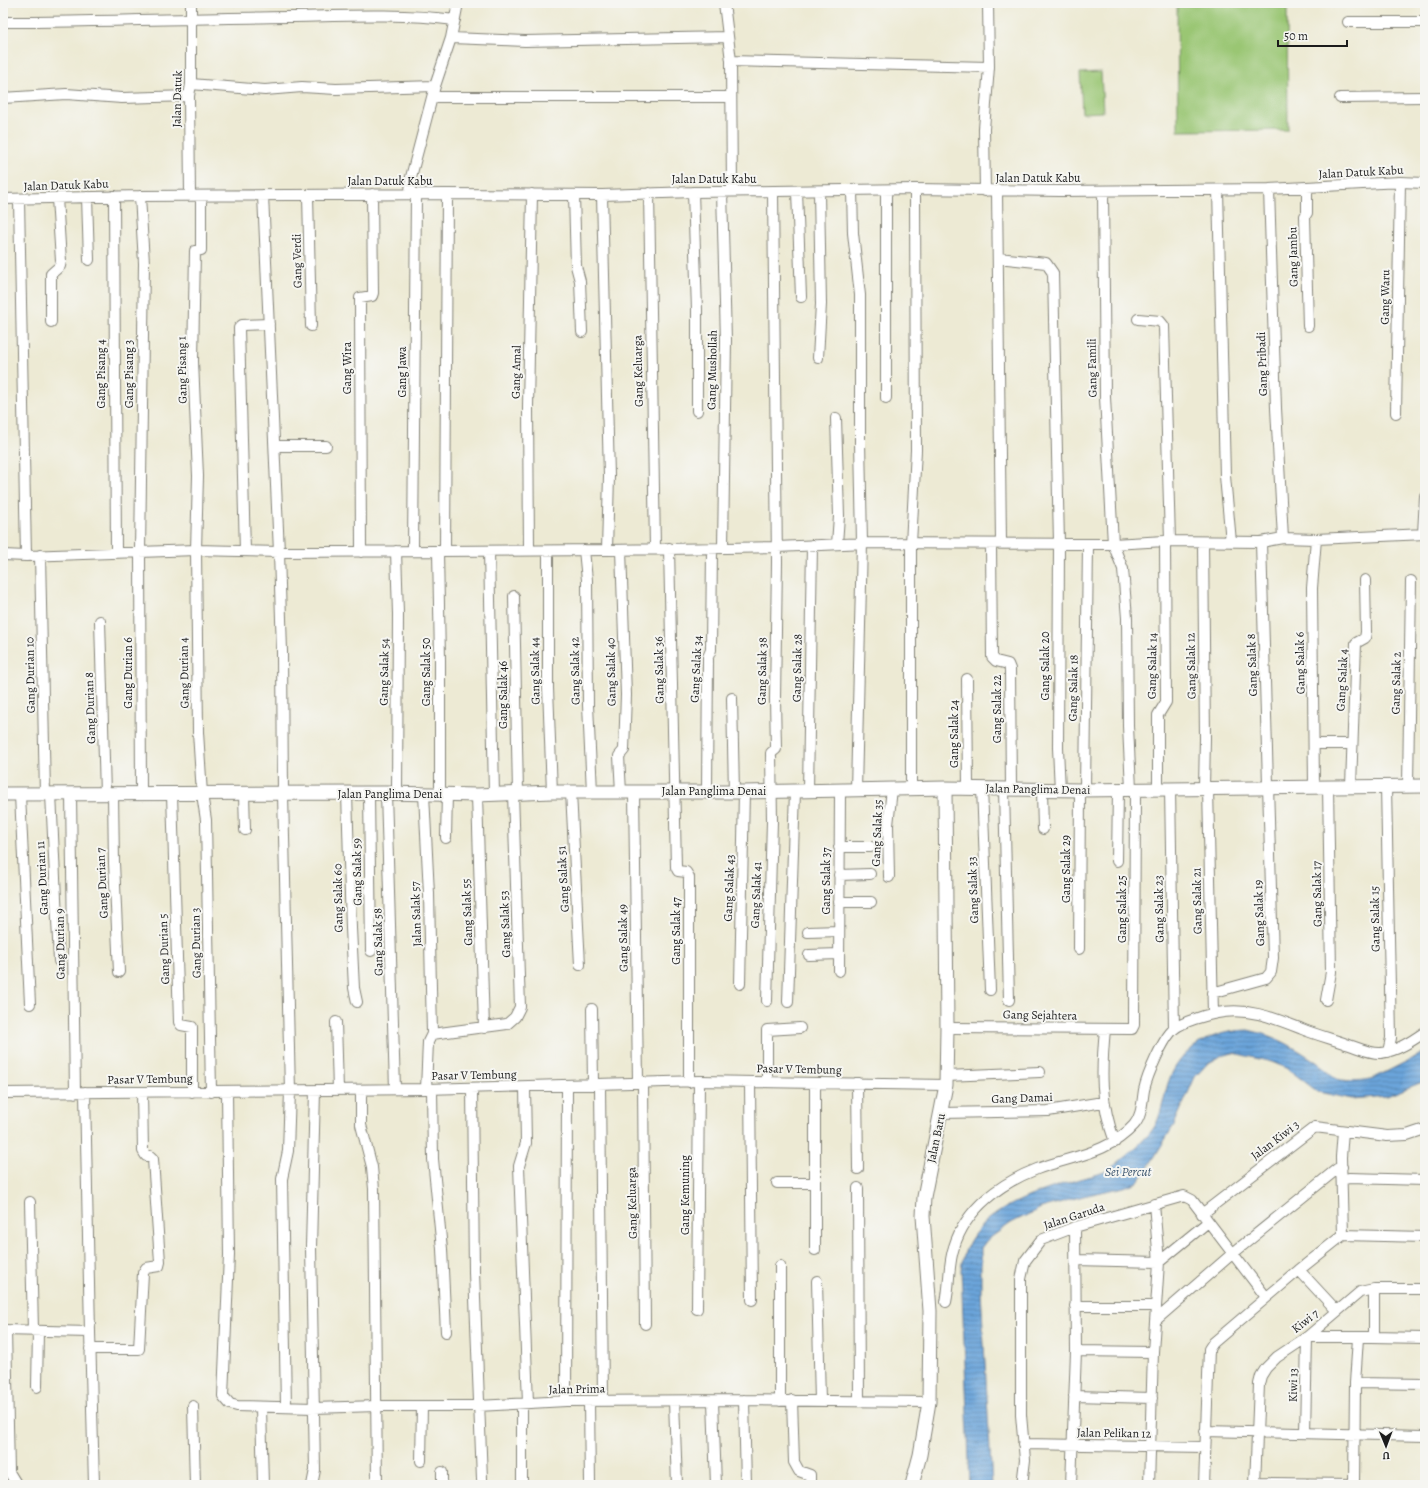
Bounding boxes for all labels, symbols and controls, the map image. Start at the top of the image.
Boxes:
scale bar [1278,22,1347,48]
text: 50 m [1284,28,1308,44]
street label: Jalan Datuk [169,70,185,128]
street label: Jalan Datuk Kabu [1318,162,1404,182]
street label: Jalan Datuk Kabu [995,170,1081,186]
street label: Jalan Datuk Kabu [671,171,757,187]
street label: Jalan Datuk Kabu [347,173,433,189]
street label: Jalan Datuk Kabu [23,176,109,194]
street label: Gang Jambu [1284,226,1302,287]
street label: Gang Verdi [289,234,305,288]
street label: Gang Waru [1377,269,1393,325]
street label: Gang Mushollah [703,329,721,410]
street label: Gang Pribadi [1253,332,1271,396]
street label: Gang Keluarga [629,334,647,407]
street label: Gang Pisang 1 [173,336,191,404]
street label: Gang Famili [1083,338,1101,398]
street label: Gang Pisang 4 [93,339,109,409]
street label: Gang Pisang 3 [121,340,137,408]
street label: Gang Wira [339,341,355,394]
street label: Gang Amal [508,345,524,399]
street label: Gang Jawa [394,346,410,398]
street label: Gang Salak 20 [1037,631,1053,701]
street label: Gang Salak 6 [1291,631,1309,694]
street label: Gang Salak 14 [1143,632,1161,699]
street label: Gang Salak 12 [1182,632,1200,700]
street label: Gang Salak 28 [788,633,806,702]
street label: Gang Salak 8 [1243,633,1261,697]
street label: Gang Salak 34 [686,634,706,703]
street label: Gang Salak 44 [526,636,544,705]
street label: Gang Salak 42 [566,636,584,705]
street label: Gang Salak 36 [650,636,668,704]
street label: Gang Durian 10 [21,637,39,713]
street label: Gang Durian 6 [120,637,136,709]
street label: Gang Durian 4 [175,637,193,709]
street label: Gang Salak 54 [375,637,393,706]
street label: Gang Salak 40 [602,637,620,707]
street label: Gang Salak 38 [753,637,771,705]
street label: Gang Salak 50 [418,638,434,706]
street label: Gang Salak 4 [1332,648,1352,712]
street label: Gang Salak 2 [1387,651,1405,714]
street label: Gang Salak 18 [1064,654,1082,722]
street label: Gang Salak 46 [495,661,511,729]
street label: Gang Durian 8 [81,672,99,744]
street label: Gang Salak 22 [989,674,1005,743]
street label: Gang Salak 24 [946,699,962,768]
street label: Jalan Panglima Denai [985,780,1091,798]
street label: Jalan Panglima Denai [662,783,766,799]
street label: Jalan Panglima Denai [338,786,442,802]
street label: Gang Salak 35 [868,799,886,867]
street label: Gang Salak 29 [1058,835,1074,903]
street label: Gang Salak 59 [348,838,366,906]
street label: Gang Durian 11 [32,841,52,915]
street label: Gang Salak 51 [553,845,573,913]
street label: Gang Durian 7 [92,846,112,919]
street label: Gang Salak 37 [818,847,834,915]
street label: Gang Salak 43 [720,854,738,922]
street label: Gang Salak 33 [964,856,982,924]
street label: Gang Salak 17 [1308,860,1326,927]
street label: Gang Salak 41 [747,861,765,929]
street label: Gang Salak 60 [329,863,347,933]
street label: Gang Salak 21 [1188,867,1206,935]
street label: Gang Salak 25 [1114,875,1130,943]
street label: Gang Salak 23 [1150,875,1168,943]
street label: Gang Salak 55 [458,878,476,946]
street label: Gang Salak 19 [1250,879,1268,947]
street label: Jalan Salak 57 [407,880,425,947]
street label: Gang Salak 15 [1366,886,1384,952]
street label: Gang Salak 53 [496,890,514,958]
street label: Gang Salak 47 [668,896,684,965]
street label: Gang Salak 49 [614,904,632,972]
street label: Gang Durian 3 [187,907,205,979]
street label: Gang Durian 9 [51,908,69,980]
street label: Gang Salak 58 [369,908,387,976]
street label: Gang Durian 5 [155,913,173,985]
street label: Gang Sejahtera [1003,1006,1078,1024]
street label: Pasar V Tembung [756,1060,842,1078]
street label: Pasar V Tembung [431,1066,517,1084]
street label: Pasar V Tembung [107,1070,193,1088]
street label: Gang Damai [991,1089,1053,1107]
street label: Jalan Baru [923,1111,949,1164]
street label: Jalan Kiwi 3 [1248,1117,1302,1163]
street label: Gang Kemuning [677,1155,693,1235]
water label: Sei Percut [1105,1163,1153,1180]
street label: Gang Keluarga [623,1166,641,1239]
street label: Jalan Garuda [1041,1198,1107,1233]
street label: Kiwi 7 [1288,1305,1323,1337]
street label: Kiwi 13 [1285,1368,1301,1402]
street label: Jalan Prima [549,1380,606,1397]
street label: Jalan Pelikan 12 [1077,1424,1152,1442]
north arrow [1366,1426,1406,1466]
text: U [1382,1448,1390,1463]

